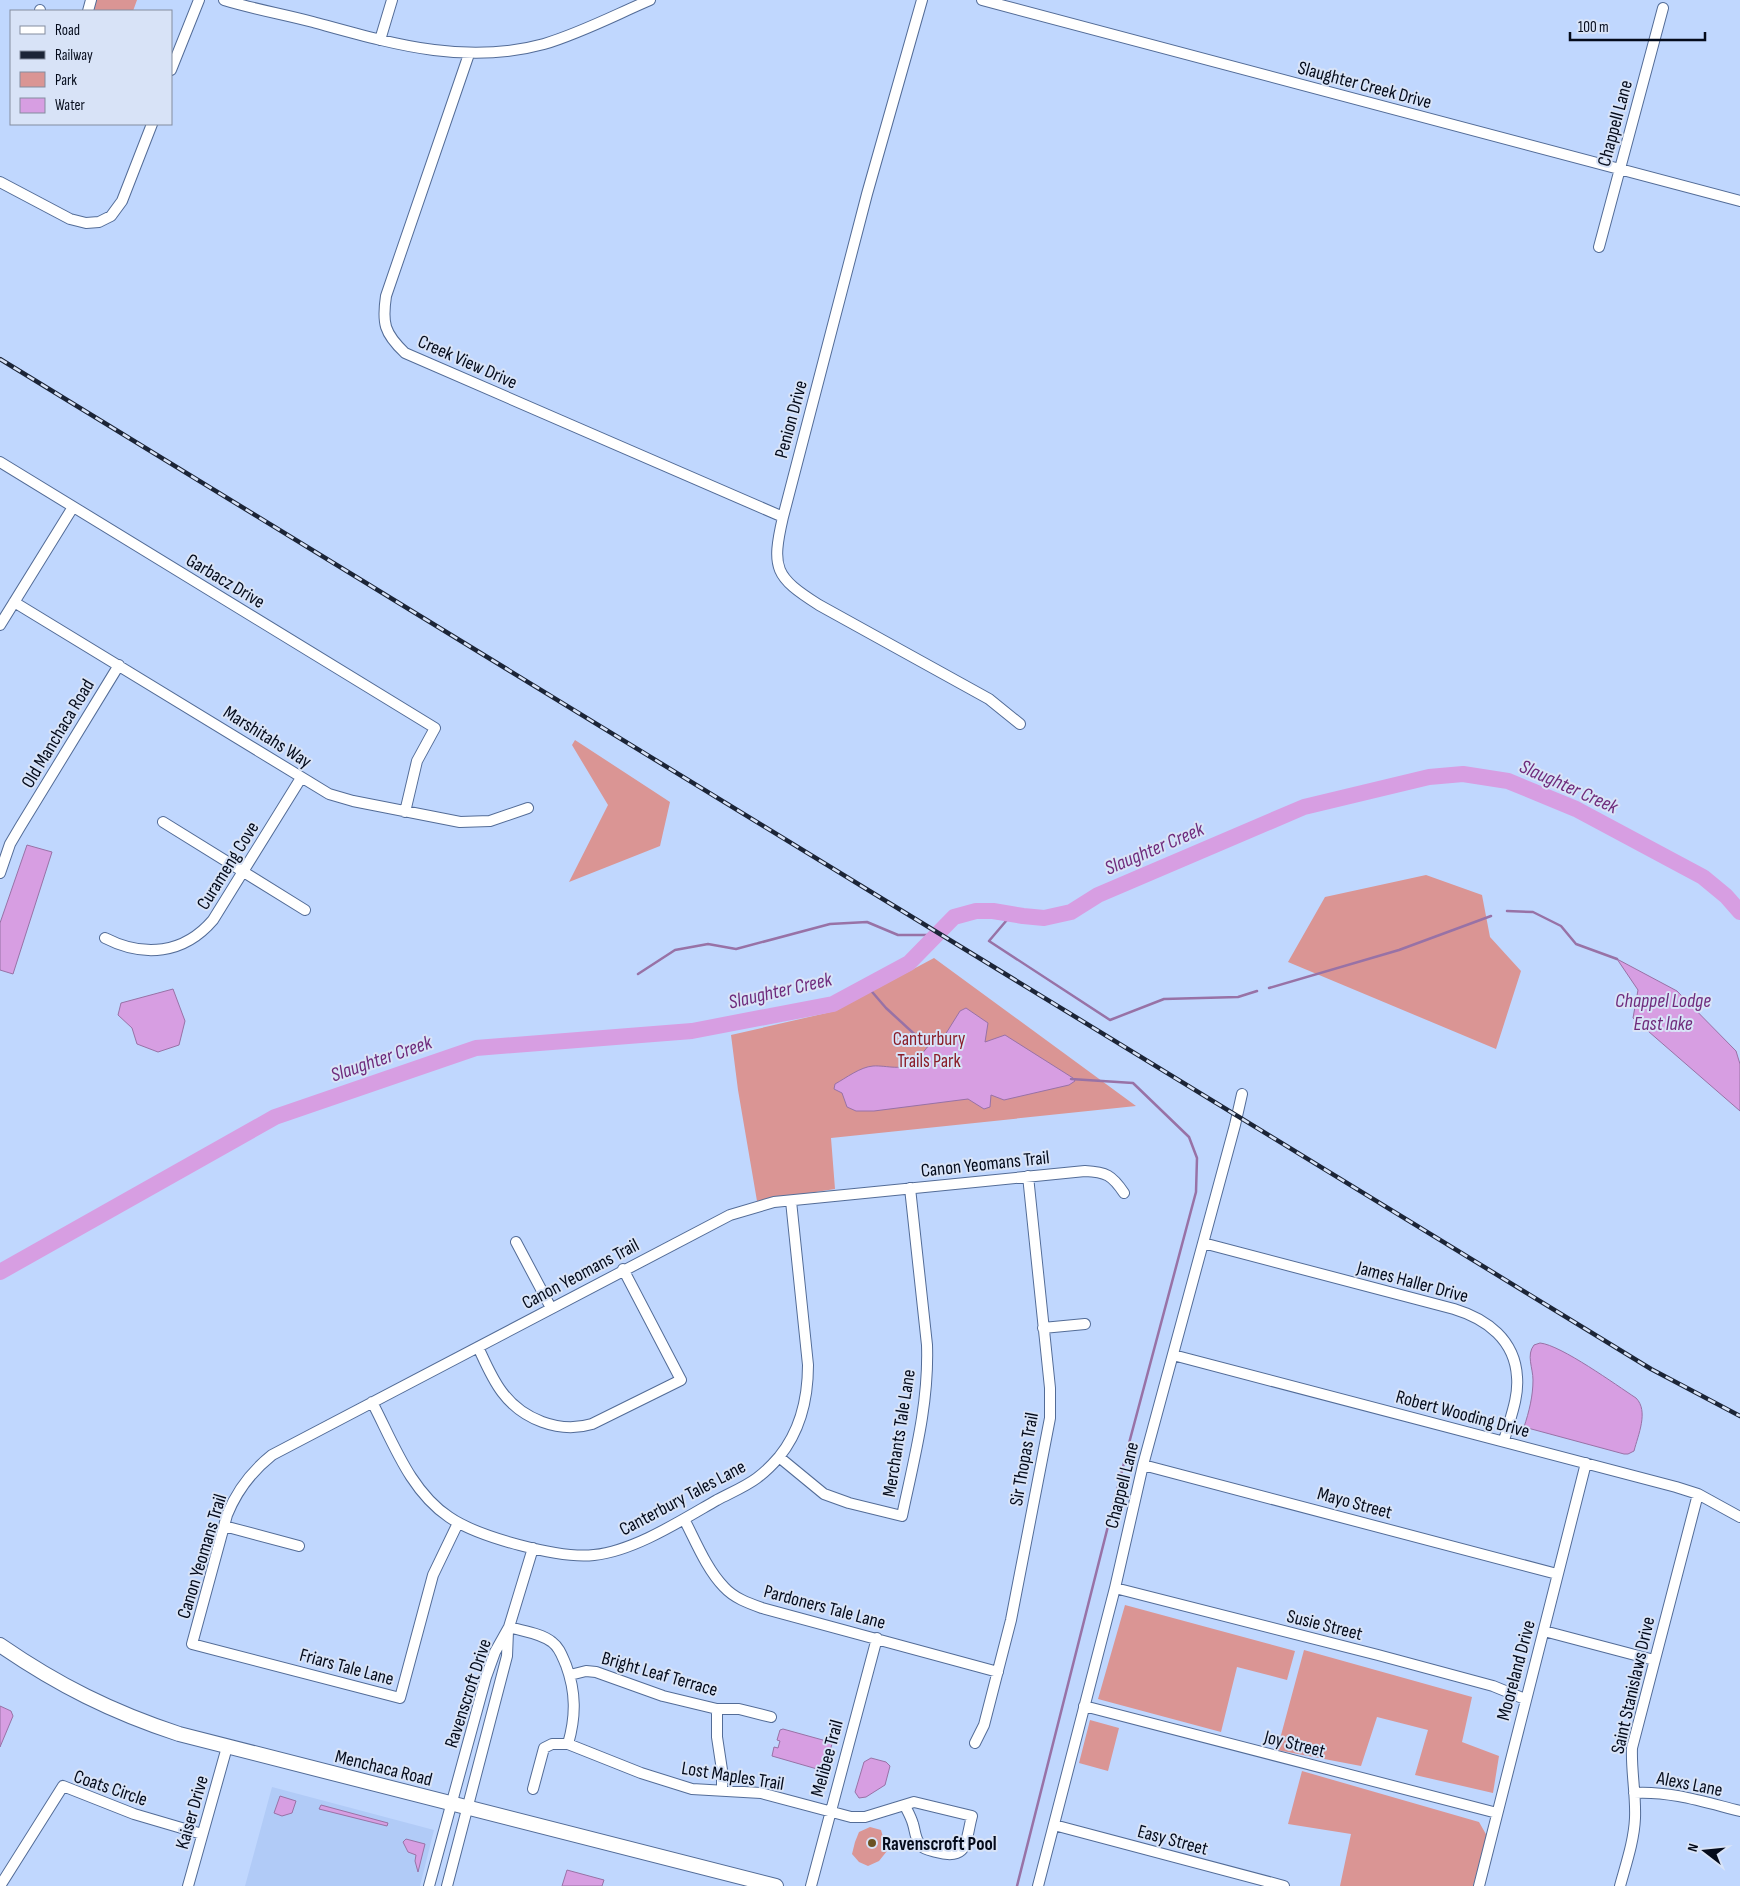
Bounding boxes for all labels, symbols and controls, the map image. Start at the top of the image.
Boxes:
legend [10,10,172,125]
scale bar [1570,10,1705,42]
text: 100 m [1578,18,1609,37]
text: Road [55,21,80,40]
text: Railway [55,46,93,65]
street label: Slaughter Creek Drive [1295,57,1434,114]
text: Park [55,71,77,90]
street label: Chappell Lane [1593,78,1638,169]
text: Water [55,96,86,115]
street label: Creek View Drive [414,330,521,395]
street label: Penion Drive [770,378,813,461]
street label: Garbacz Drive [182,549,269,614]
street label: Old Manchaca Road [17,675,100,792]
street label: Marshitahs Way [219,701,316,774]
water label: Slaughter Creek [1516,755,1622,819]
street label: Curameng Cove [192,817,264,914]
water label: Slaughter Creek [1101,817,1208,881]
water label: Slaughter Creek [726,967,835,1014]
water label: Chappel Lodge East lake [1615,989,1711,1036]
park label: Canturbury Trails Park [893,1028,966,1073]
water label: Slaughter Creek [328,1030,435,1087]
street label: Canon Yeomans Trail [920,1146,1051,1183]
street label: Canon Yeomans Trail [518,1234,643,1315]
street label: James Haller Drive [1354,1256,1471,1308]
street label: Merchants Tale Lane [878,1368,921,1499]
street label: Robert Wooding Drive [1393,1386,1532,1443]
street label: Sir Thopas Trail [1005,1411,1044,1508]
street label: Chappell Lane [1101,1440,1144,1531]
street label: Canterbury Tales Lane [616,1455,750,1541]
street label: Mayo Street [1315,1482,1395,1525]
street label: Canon Yeomans Trail [173,1491,232,1622]
street label: Pardoners Tale Lane [761,1580,888,1635]
street label: Susie Street [1284,1605,1365,1646]
street label: Saint Stanislaws Drive [1606,1614,1660,1756]
street label: Mooreland Drive [1492,1618,1541,1723]
street label: Ravenscroft Drive [440,1636,497,1751]
street label: Friars Tale Lane [297,1644,396,1691]
street label: Bright Leaf Terrace [599,1647,720,1702]
street label: Melibee Trail [806,1718,849,1799]
street label: Joy Street [1261,1726,1328,1763]
street label: Menchaca Road [333,1745,435,1792]
street label: Lost Maples Trail [680,1757,786,1796]
street label: Coats Circle [71,1765,150,1812]
street label: Alexs Lane [1654,1767,1725,1802]
street label: Kaiser Drive [171,1773,214,1852]
street label: Easy Street [1135,1820,1211,1861]
north arrow [1680,1826,1730,1876]
place label: Ravenscroft Pool [882,1833,997,1856]
marker: Ravenscroft Pool [866,1837,878,1849]
text: N [1684,1842,1702,1853]

